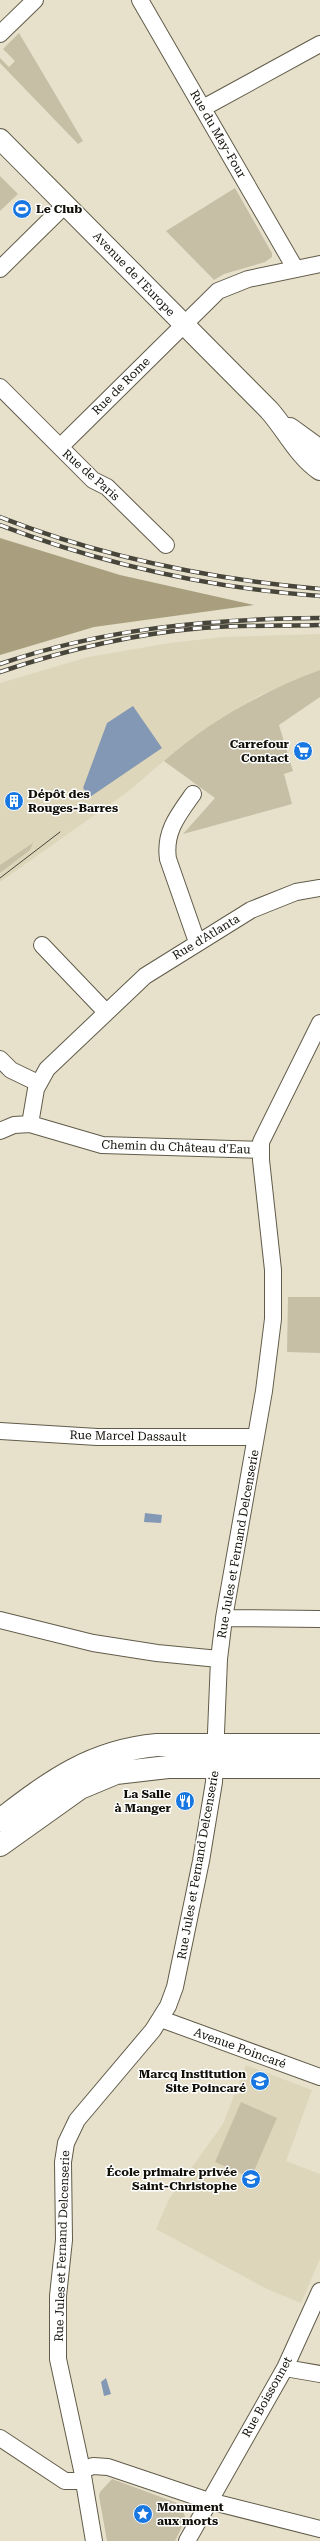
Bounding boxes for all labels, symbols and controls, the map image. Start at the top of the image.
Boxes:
street label: Rue du May-Four [187,87,249,181]
sports icon: Le Club [11,198,33,220]
place label: Le Club [36,202,82,216]
street label: Avenue de l'Europe [90,229,178,319]
street label: Rue de Rome [89,354,153,418]
street label: Rue de Paris [60,446,123,504]
place label: Carrefour Contact [230,737,290,765]
supermarket icon: Carrefour Contact [292,740,314,762]
place label: Dépôt des Rouges-Barres [28,787,118,815]
building icon: Dépôt des Rouges-Barres [3,790,25,812]
street label: Rue d'Atlanta [170,911,243,963]
street label: Chemin du Château d'Eau [101,1137,251,1157]
street label: Rue Marcel Dassault [69,1428,187,1444]
street label: Rue Jules et Fernand Delcenserie [214,1448,262,1639]
street label: Rue Jules et Fernand Delcenserie [174,1769,222,1960]
place label: La Salle à Manger [115,1787,172,1815]
restaurant icon: La Salle à Manger [174,1790,196,1812]
street label: Avenue Poincaré [192,2025,288,2071]
place label: Marcq Institution Site Poincaré [139,2067,246,2095]
school or university icon: Marcq Institution Site Poincaré [249,2070,271,2092]
street label: Rue Jules et Fernand Delcenserie [52,2150,72,2342]
place label: École primaire privée Saint-Christophe [106,2165,237,2193]
school or university icon: École primaire privée Saint-Christophe [240,2168,262,2190]
street label: Rue Boissonnet [239,2354,295,2440]
place label: Monument aux morts [157,2500,224,2528]
place icon: Monument aux morts [132,2503,154,2525]

